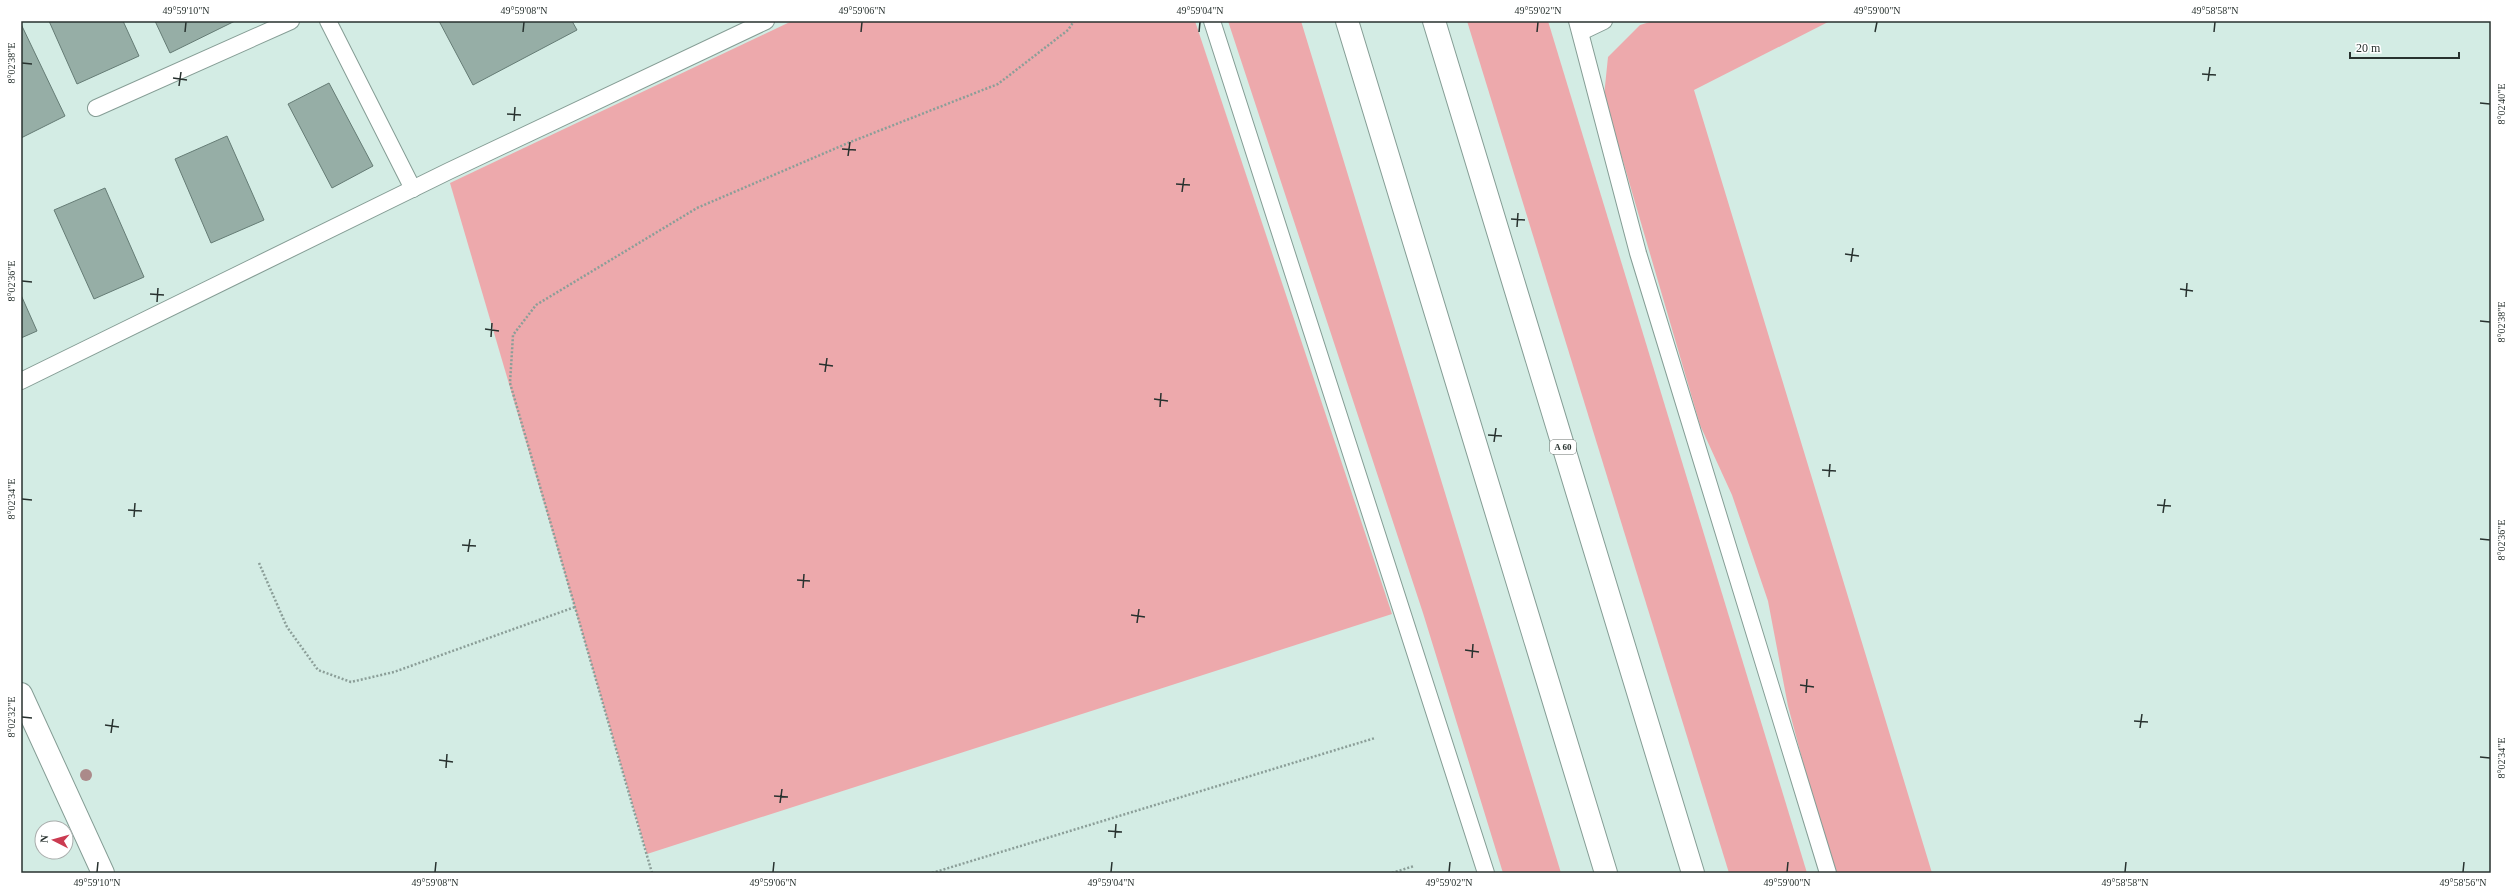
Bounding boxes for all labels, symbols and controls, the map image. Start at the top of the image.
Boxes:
text: 49°59'10"N [162,5,210,16]
text: 49°59'08"N [500,5,548,16]
text: 49°59'06"N [838,5,886,16]
text: 49°59'04"N [1176,5,1224,16]
text: 49°59'02"N [1514,5,1562,16]
text: 49°59'00"N [1853,5,1901,16]
text: 49°58'58"N [2191,5,2239,16]
scale bar [2350,34,2459,60]
text: 20 m [2356,41,2381,55]
text: 8°02'38"E [6,43,17,84]
text: 8°02'40"E [2496,84,2507,125]
text: 8°02'36"E [6,261,17,302]
text: 8°02'38"E [2496,302,2507,343]
road number: A 60 [1550,440,1576,454]
text: 8°02'34"E [6,479,17,520]
text: 8°02'36"E [2496,520,2507,561]
text: 8°02'32"E [6,697,17,738]
text: 8°02'34"E [2496,738,2507,779]
north arrow [34,820,74,860]
text: N [38,834,50,844]
text: 49°59'10"N [73,877,121,888]
text: 49°59'08"N [411,877,459,888]
text: 49°59'06"N [749,877,797,888]
text: 49°59'04"N [1087,877,1135,888]
text: 49°59'02"N [1425,877,1473,888]
text: 49°59'00"N [1763,877,1811,888]
text: 49°58'58"N [2101,877,2149,888]
text: 49°58'56"N [2439,877,2487,888]

